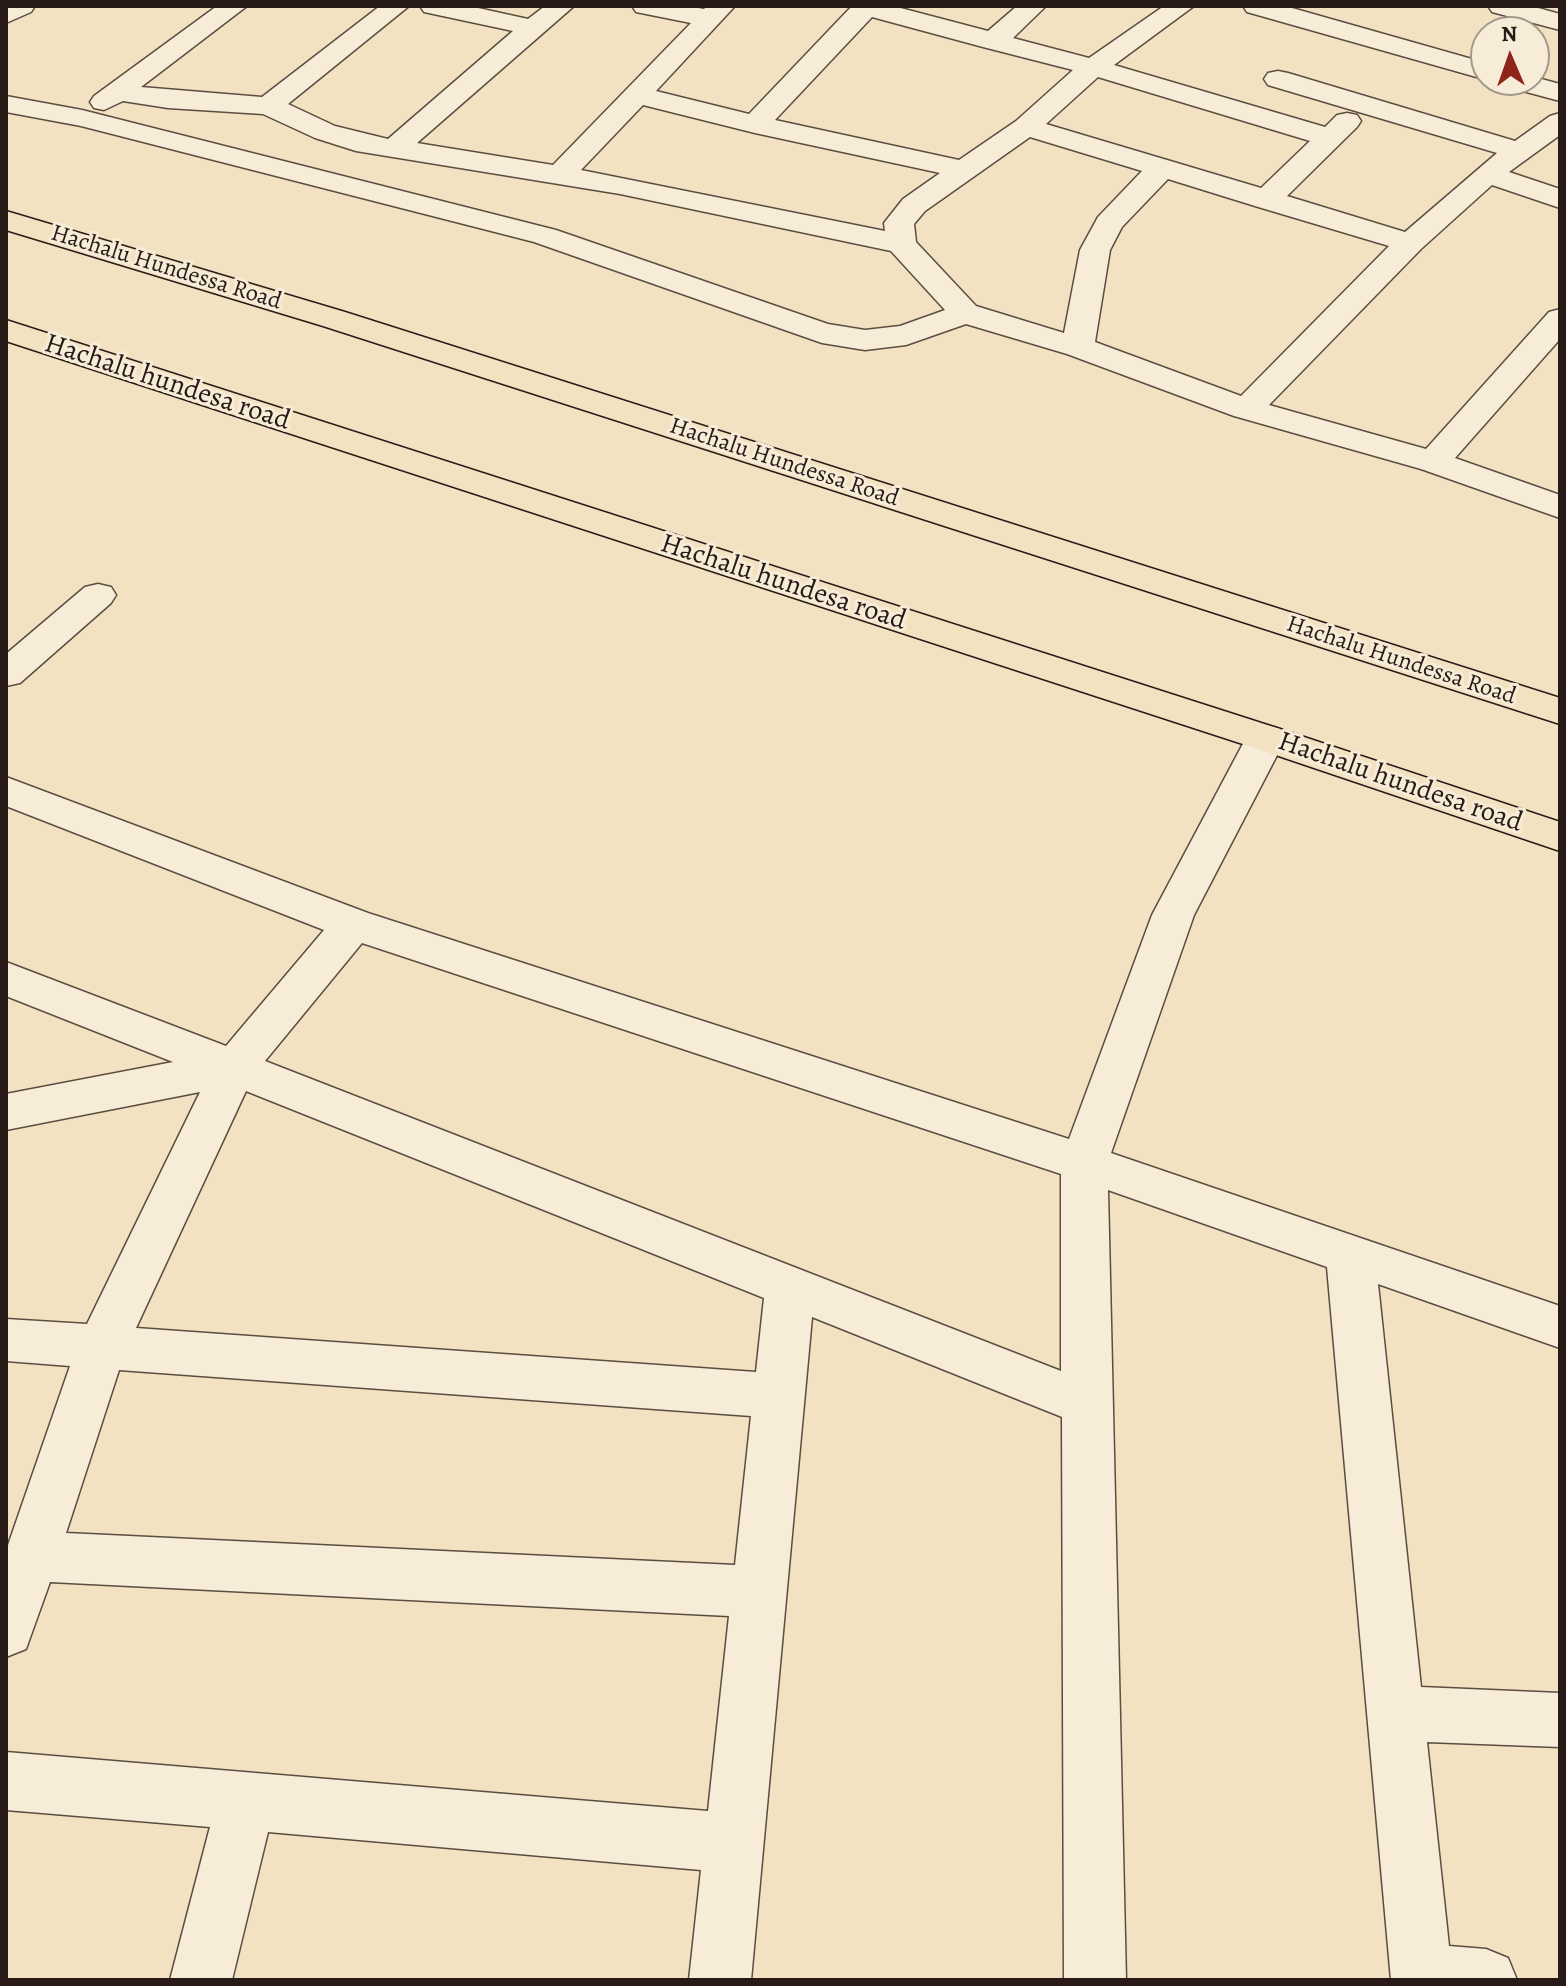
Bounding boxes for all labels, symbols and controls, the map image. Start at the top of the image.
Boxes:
north arrow [1470,16,1550,96]
text: N [1501,19,1518,49]
street label: Hachalu Hundessa Road [47,219,285,317]
street label: Hachalu hundesa road [40,327,294,439]
street label: Hachalu Hundessa Road [666,412,902,514]
street label: Hachalu hundesa road [656,527,910,639]
street label: Hachalu Hundessa Road [1283,610,1519,712]
street label: Hachalu hundesa road [1273,725,1527,841]

